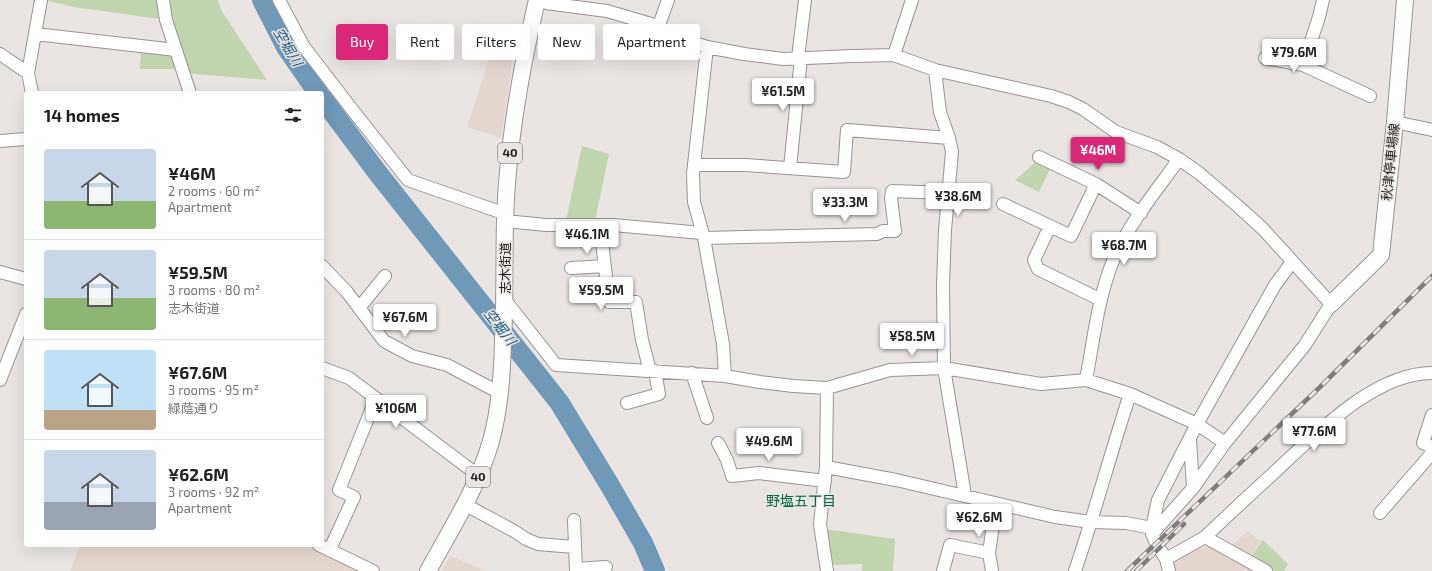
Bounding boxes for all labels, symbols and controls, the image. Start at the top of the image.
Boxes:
water label: 空堀川 [270,24,308,71]
chip: Buy [336,24,388,60]
chip: Rent [396,24,454,60]
chip: Filters [462,24,530,60]
chip: New [538,24,595,60]
chip: Apartment [603,24,700,60]
pin: ¥79.6M [1261,39,1327,73]
text: ¥79.6M [1271,44,1317,60]
pin: ¥61.5M [750,78,816,112]
text: ¥61.5M [761,83,805,99]
icon: filters [282,104,304,126]
text: 14 homes [44,105,120,125]
street label: 秋津停車場線 [1378,122,1402,202]
pin: ¥46M [1074,137,1122,171]
text: ¥46M [1080,142,1116,158]
road number: 40 [498,143,522,163]
text: ¥46M [168,163,216,183]
icon: home [76,165,124,213]
text: 2 rooms · 60 m² [168,183,260,199]
pin: ¥38.6M [925,183,991,217]
text: ¥38.6M [935,188,981,204]
pin: ¥33.3M [812,189,878,223]
text: ¥33.3M [822,194,868,210]
text: Apartment [168,199,232,215]
pin: ¥46.1M [554,221,620,255]
text: ¥46.1M [565,226,609,242]
pin: ¥68.7M [1091,232,1157,266]
text: ¥68.7M [1101,237,1147,253]
street label: 志木街道 [497,242,513,294]
text: ¥59.5M [168,262,228,282]
icon: home [76,266,124,314]
pin: ¥59.5M [568,277,634,311]
text: 3 rooms · 80 m² [168,282,260,298]
text: ¥59.5M [578,282,624,298]
text: 志木街道 [168,300,220,316]
pin: ¥67.6M [372,304,438,338]
water label: 空堀川 [481,305,521,350]
text: ¥67.6M [382,309,428,325]
pin: ¥58.5M [879,323,945,357]
text: ¥58.5M [889,328,935,344]
text: ¥67.6M [168,362,227,382]
icon: home [76,366,124,414]
text: 3 rooms · 95 m² [168,382,259,398]
pin: ¥106M [368,395,424,429]
text: 緑蔭通り [168,400,220,416]
text: ¥106M [375,400,417,416]
pin: ¥77.6M [1281,418,1347,452]
text: ¥77.6M [1292,423,1336,439]
pin: ¥49.6M [736,428,802,462]
text: ¥49.6M [745,433,793,449]
text: ¥62.6M [168,464,229,484]
icon: home [76,466,124,514]
road number: 40 [466,467,490,487]
text: 3 rooms · 92 m² [168,484,259,500]
district label: 野塩五丁目 [766,492,836,509]
text: Apartment [168,500,232,516]
pin: ¥62.6M [946,504,1012,538]
text: ¥62.6M [956,509,1002,525]

